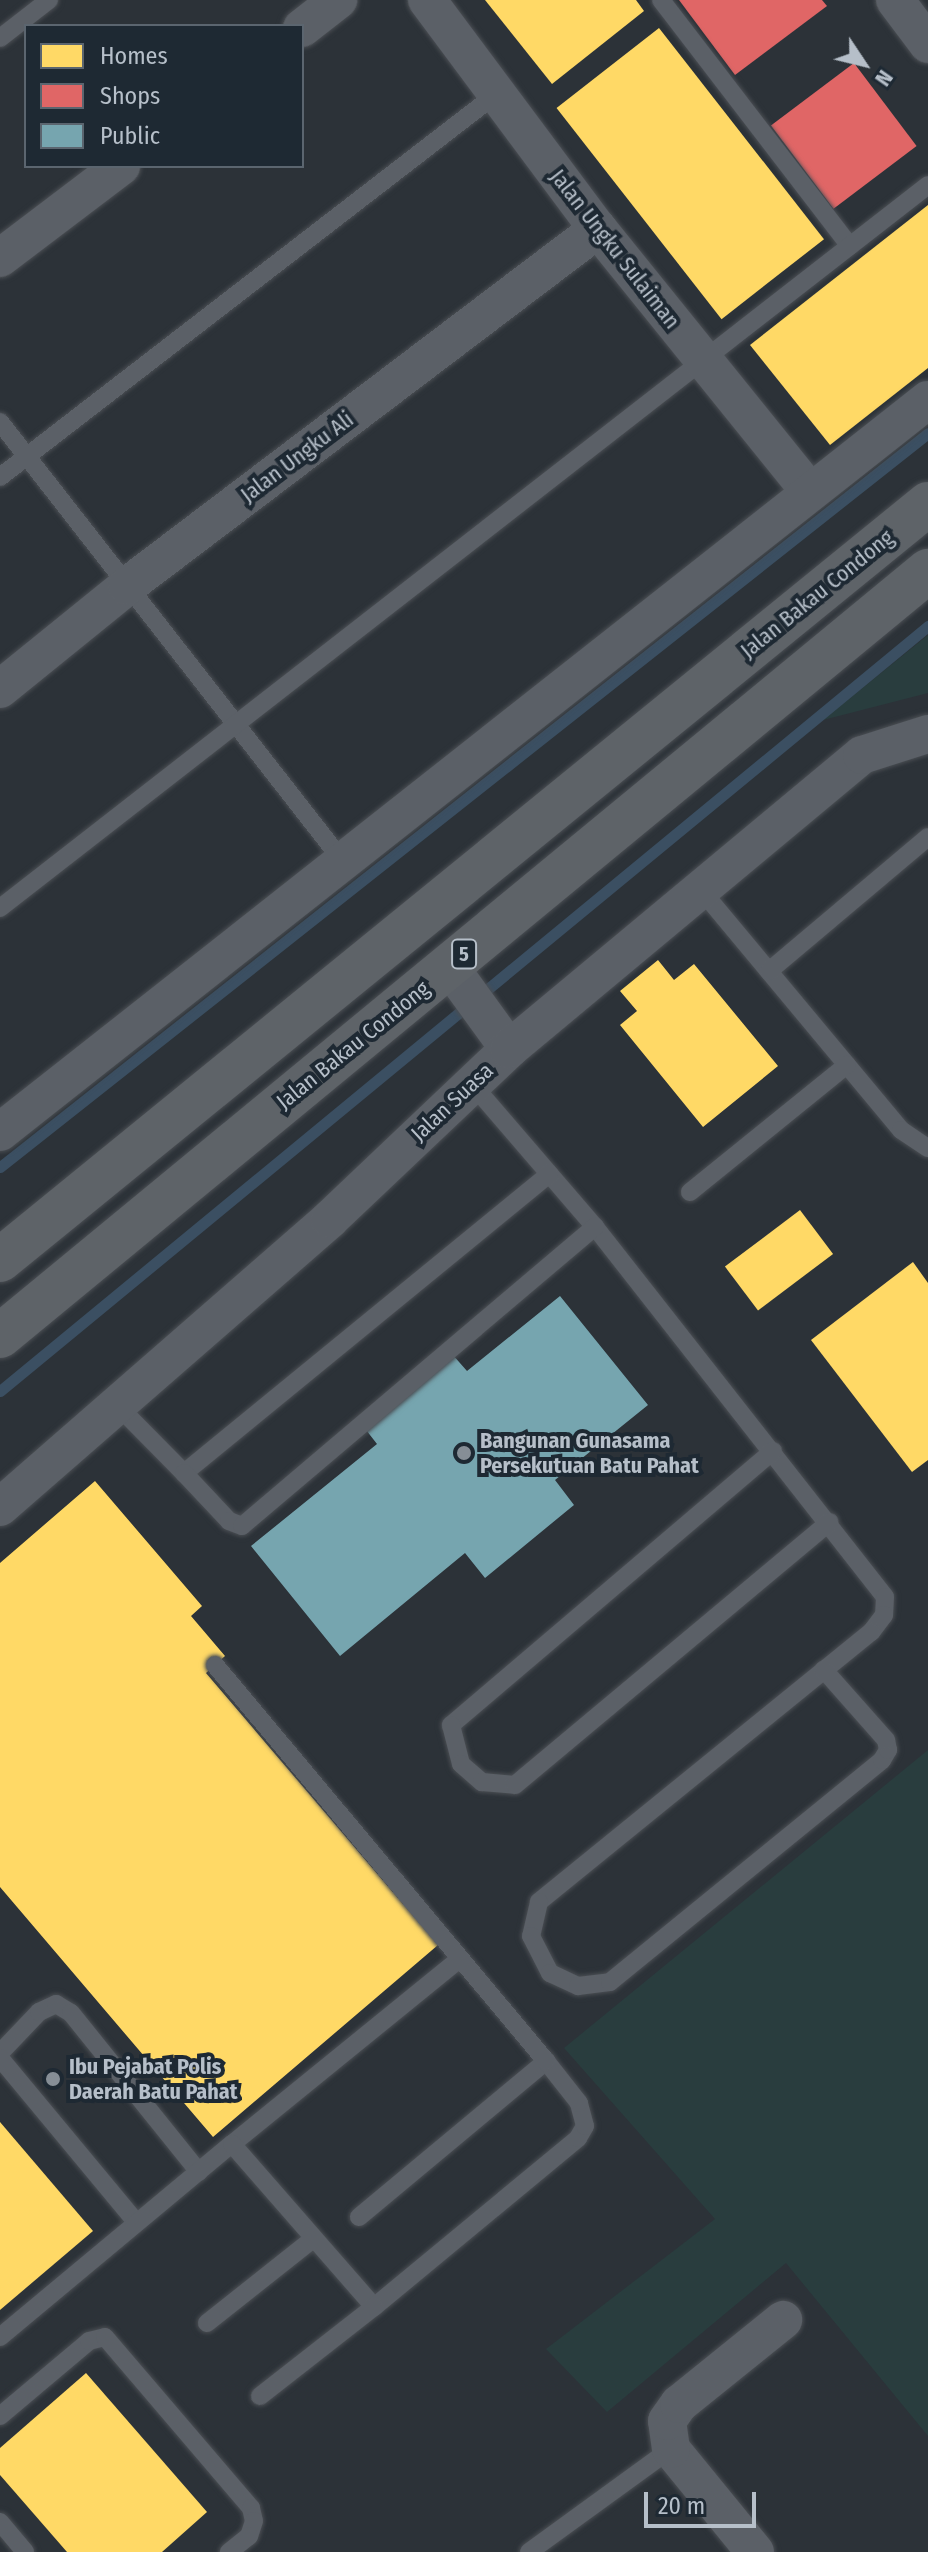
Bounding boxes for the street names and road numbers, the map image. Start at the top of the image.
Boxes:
street label: Jalan Ungku Sulaiman [545,164,685,334]
street label: Jalan Ungku Ali [235,406,359,508]
street label: Jalan Bakau Condong [735,524,899,664]
road number: 5 [450,938,478,970]
street label: Jalan Bakau Condong [271,975,435,1115]
street label: Jalan Suasa [405,1057,499,1147]

